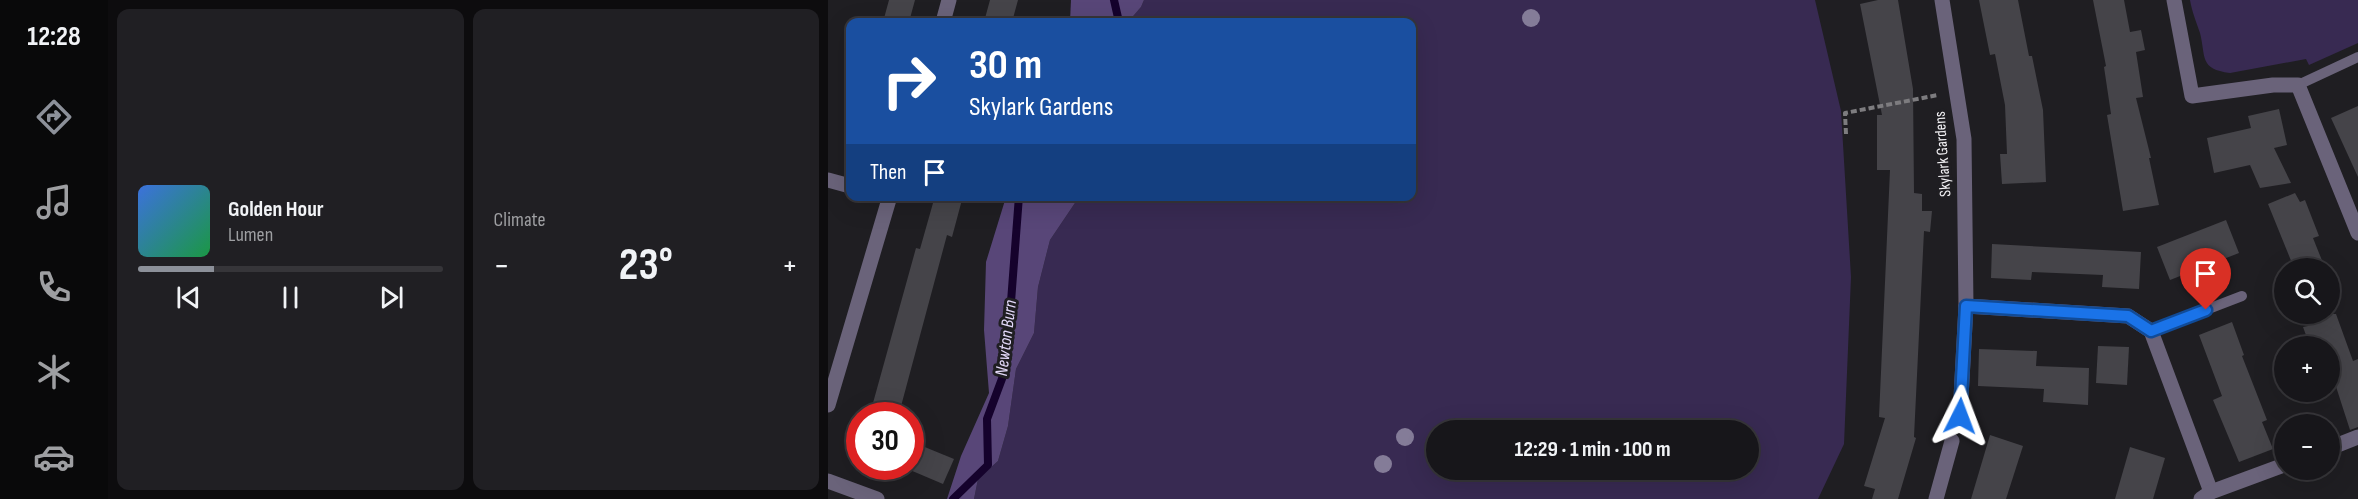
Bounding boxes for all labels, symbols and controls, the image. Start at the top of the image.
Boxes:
text: 12:28 [27,21,81,53]
text: 30 m [969,40,1042,91]
icon: right [870,42,948,120]
text: Skylark Gardens [969,91,1113,123]
icon: directions [33,96,75,138]
street label: Skylark Gardens [1931,110,1955,197]
icon: arrive [918,156,951,189]
text: Then [870,159,906,186]
icon: music [33,181,75,223]
text: Golden Hour [228,196,324,223]
text: Climate [494,208,546,232]
text: Lumen [228,223,273,247]
text: 23° [619,238,673,293]
text: − [494,246,510,286]
text: + [782,246,798,286]
pin [2180,248,2231,310]
icon: arrive [2189,257,2222,290]
map controls [2274,258,2340,480]
button: search [2274,258,2340,324]
icon: phone [33,266,75,308]
icon: previous [172,281,205,314]
icon: pause [274,281,307,314]
icon: next [375,281,408,314]
water label: Newton Burn [991,298,1021,377]
button: + [2274,336,2340,402]
icon: climate [33,351,75,393]
position arrow [1928,384,1992,448]
speed limit sign: 30 [846,402,924,480]
button: − [2274,414,2340,480]
icon: car [33,436,75,478]
text: 12:29 · 1 min · 100 m [1514,436,1671,463]

